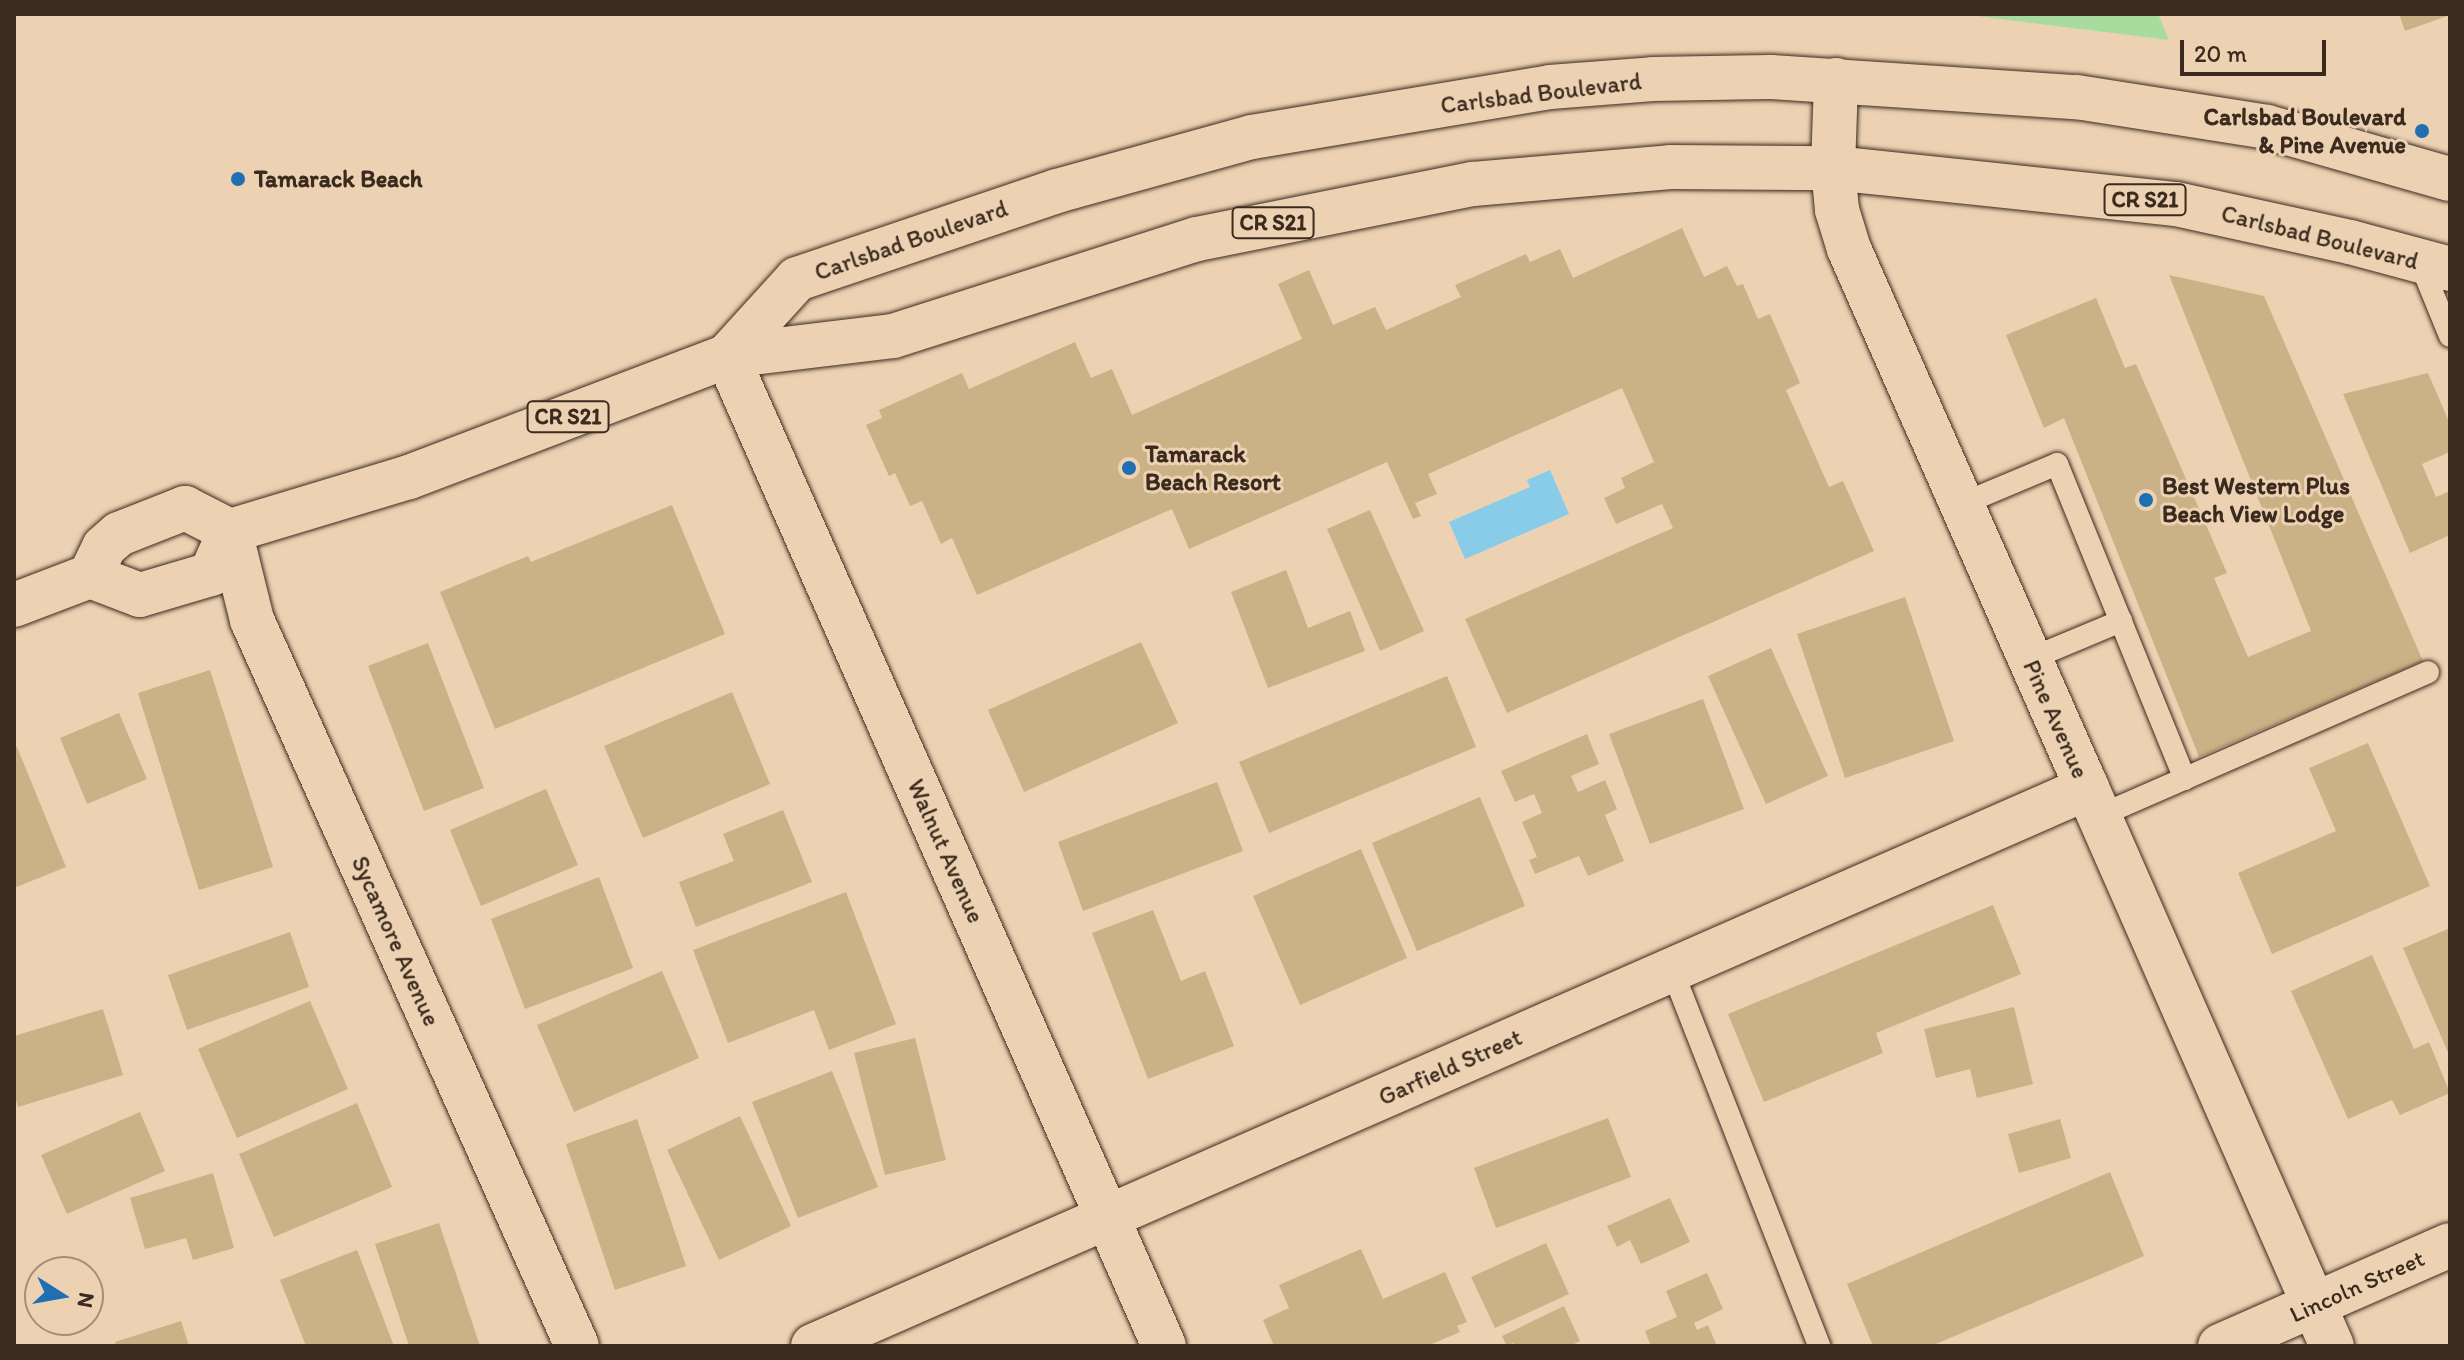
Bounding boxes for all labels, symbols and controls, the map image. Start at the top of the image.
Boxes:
scale bar [2184,24,2330,74]
text: 20 m [2194,39,2247,68]
street label: Carlsbad Boulevard [1438,66,1644,120]
place label: Carlsbad Boulevard & Pine Avenue [2203,103,2406,159]
marker: Carlsbad Boulevard & Pine Avenue [2413,122,2431,140]
place label: Tamarack Beach [254,165,422,193]
marker: Tamarack Beach [229,170,247,188]
road number: CR S21 [2103,182,2187,218]
street label: Carlsbad Boulevard [810,193,1012,287]
street label: Carlsbad Boulevard [2218,198,2422,276]
road number: CR S21 [1231,205,1315,241]
road number: CR S21 [526,399,610,435]
place label: Tamarack Beach Resort [1145,440,1279,496]
marker: Tamarack Beach Resort [1120,459,1138,477]
place label: Best Western Plus Beach View Lodge [2162,472,2349,528]
marker: Best Western Plus Beach View Lodge [2137,491,2155,509]
street label: Pine Avenue [2017,656,2095,782]
street label: Walnut Avenue [901,775,991,927]
street label: Sycamore Avenue [346,852,446,1030]
street label: Garfield Street [1374,1023,1526,1111]
street label: Lincoln Street [2285,1244,2429,1328]
north arrow [24,1256,104,1336]
text: N [71,1290,101,1310]

